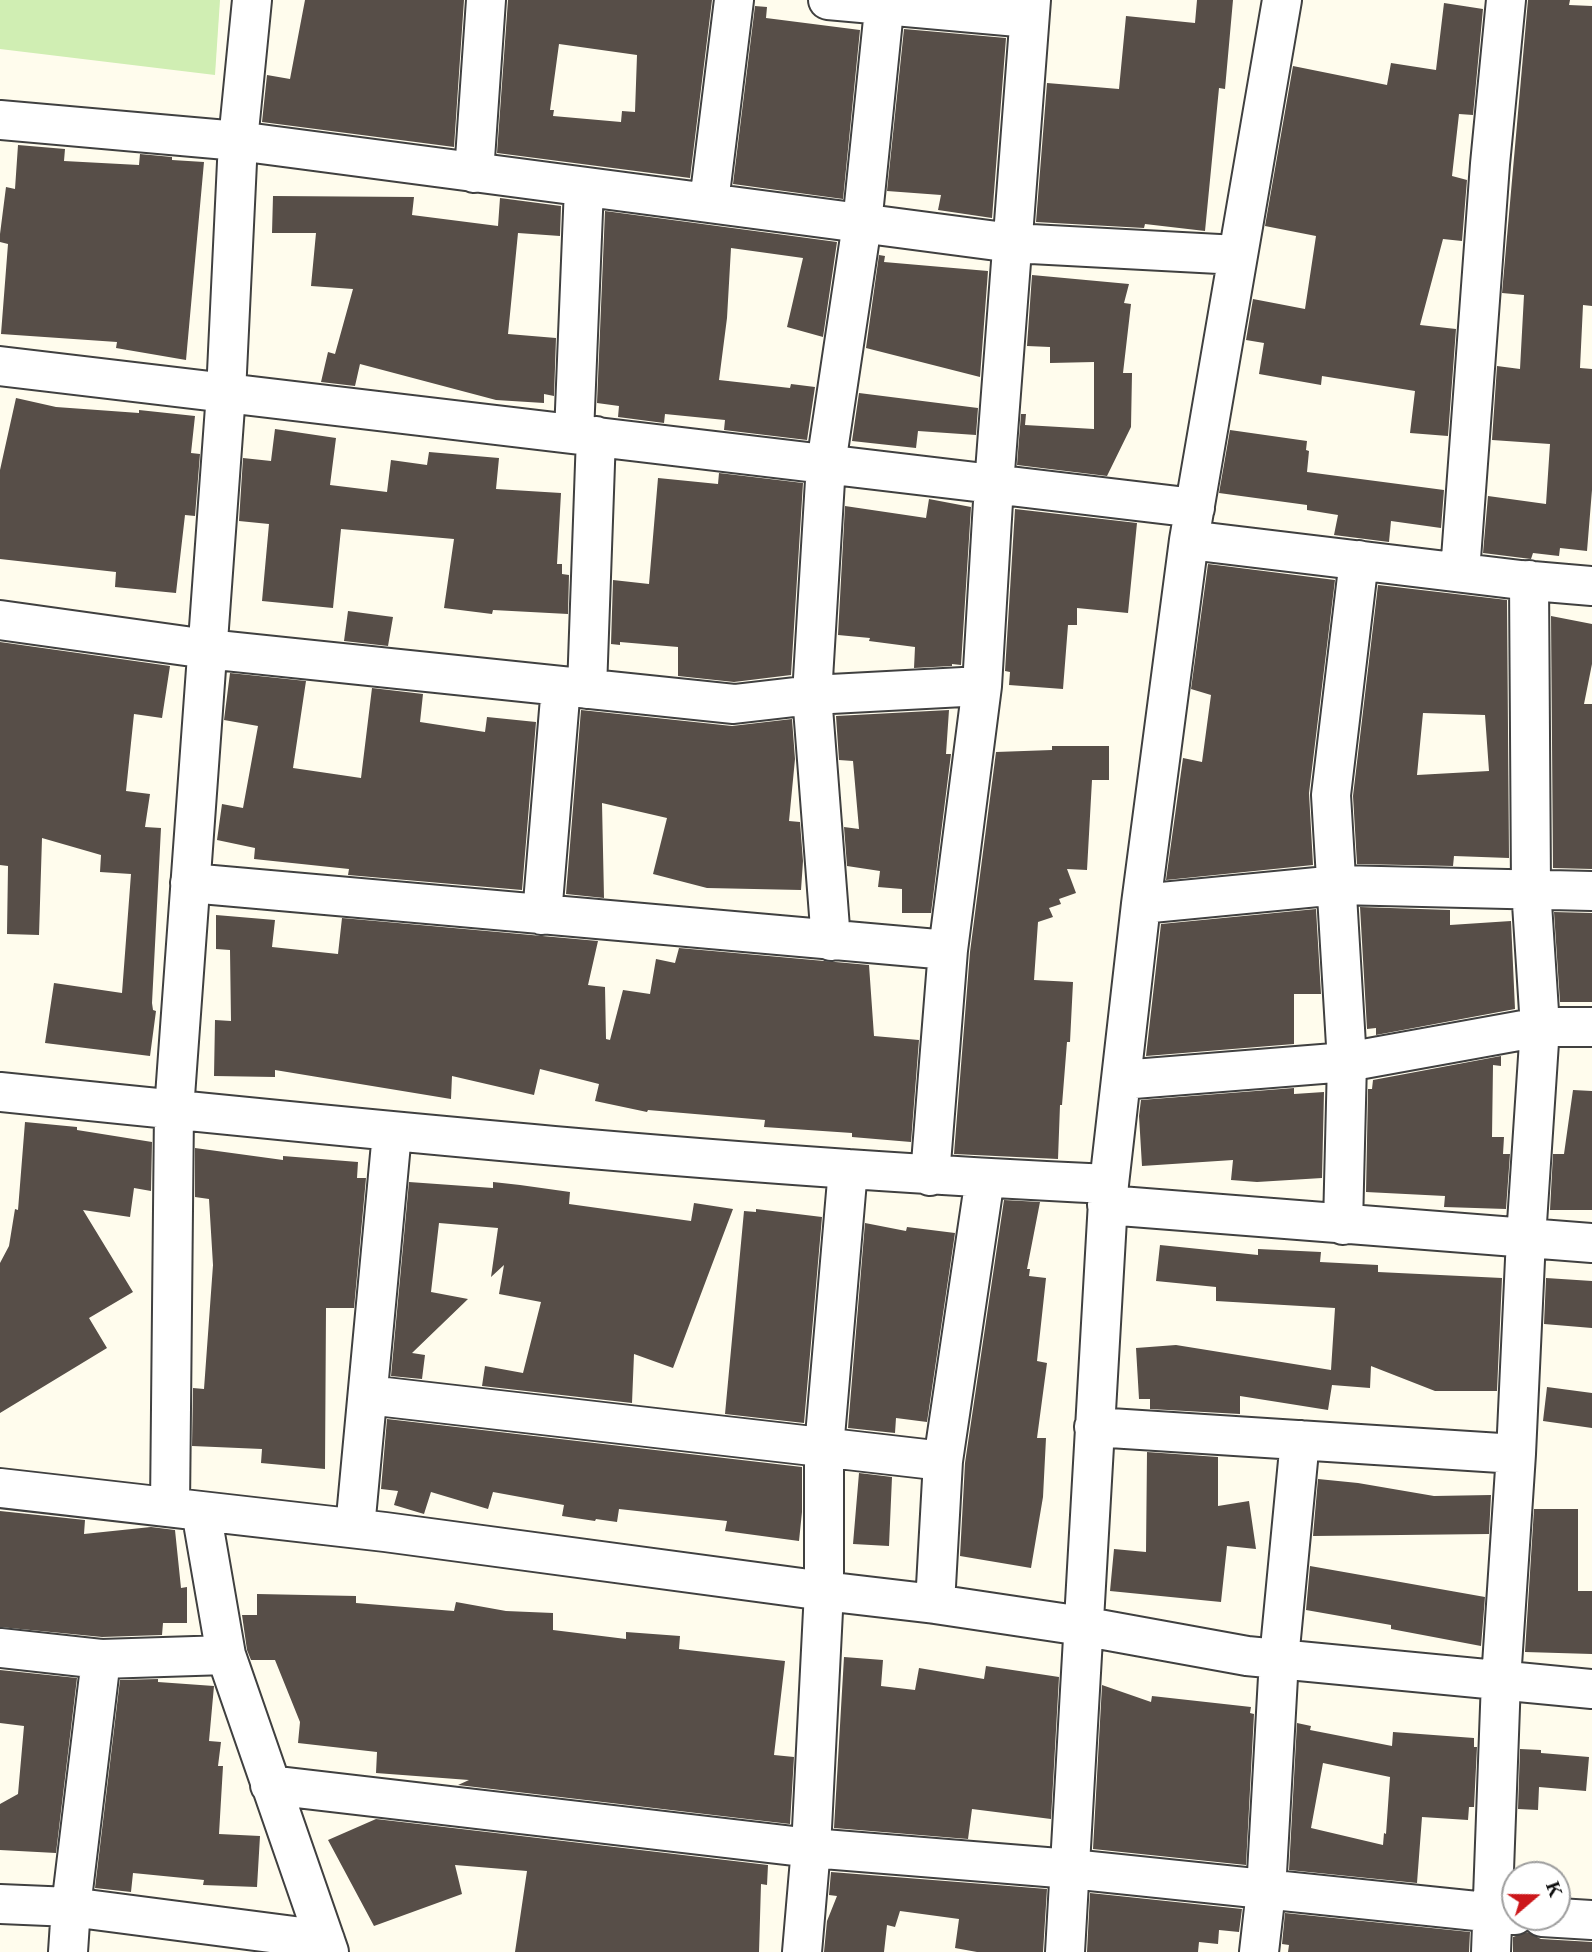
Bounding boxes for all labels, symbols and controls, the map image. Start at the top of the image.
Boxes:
north arrow [1501,1861,1571,1931]
text: K [1542,1879,1567,1900]

